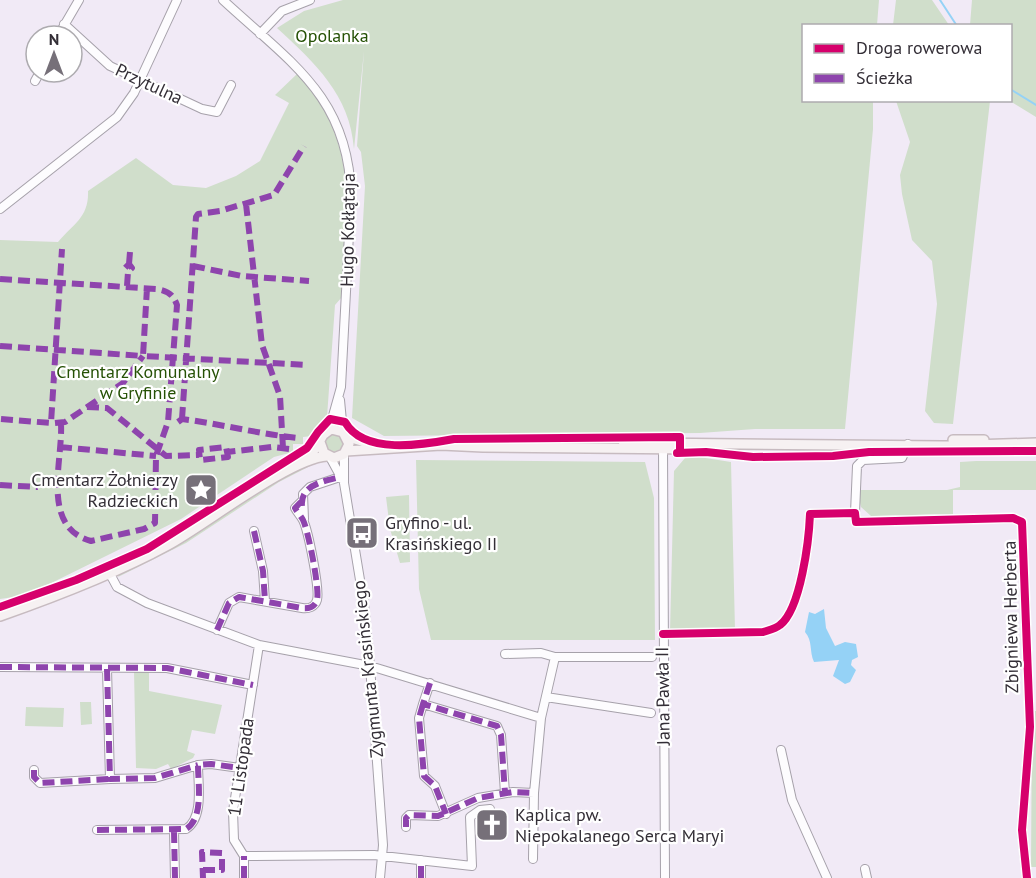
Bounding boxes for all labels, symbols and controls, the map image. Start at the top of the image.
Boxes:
north arrow [24,24,84,84]
park label: Opolanka [295,24,369,47]
legend [802,24,1012,102]
text: N [49,29,59,49]
text: Droga rowerowa [856,36,982,59]
street label: Przytulna [112,58,187,109]
text: Ścieżka [856,66,913,89]
street label: Hugo Kołłątaja [335,173,360,287]
park label: Cmentarz Komunalny w Gryfinie [56,360,220,404]
place label: Cmentarz Żołnierzy Radzieckich [31,468,179,512]
place icon: Cmentarz Żołnierzy Radzieckich [183,472,219,508]
place label: Gryfino - ul. Krasińskiego II [385,511,497,555]
bus stop icon: Gryfino - ul. Krasińskiego II [344,515,380,551]
street label: Zbigniewa Herberta [998,541,1023,693]
street label: Zygmunta Krasińskiego [347,579,388,759]
street label: Jana Pawła II [650,646,675,747]
street label: 11 Listopada [222,716,259,818]
place label: Kaplica pw. Niepokalanego Serca Maryi [515,803,724,847]
church icon: Kaplica pw. Niepokalanego Serca Maryi [474,807,510,843]

